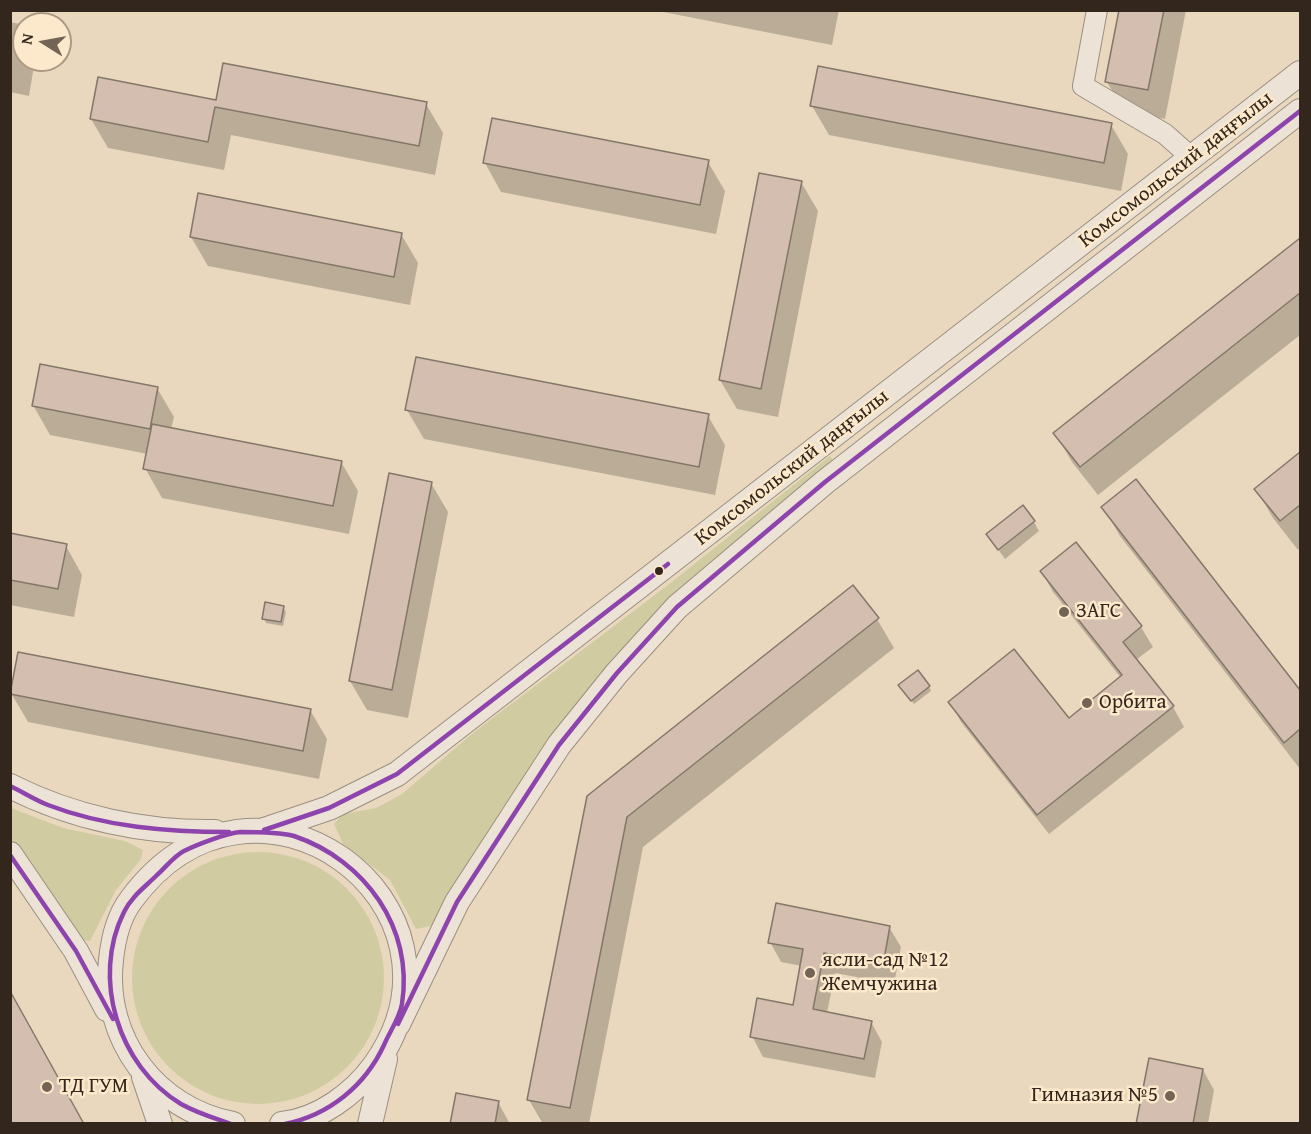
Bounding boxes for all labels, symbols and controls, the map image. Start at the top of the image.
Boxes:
north arrow [12,12,72,72]
text: N [13,31,39,46]
street label: Комсомольский даңғылы [1074,86,1278,254]
street label: Комсомольский даңғылы [690,384,894,552]
unlabelled marker [653,565,665,577]
place label: ЗАГС [1076,599,1121,625]
marker: ЗАГС [1057,605,1071,619]
place label: Орбита [1099,690,1166,716]
marker: Орбита [1080,696,1094,710]
place label: ясли-сад №12 Жемчужина [822,948,949,998]
marker: ясли-сад №12 Жемчужина [803,966,817,980]
place label: ТД ГУМ [59,1074,128,1100]
marker: ТД ГУМ [40,1080,54,1094]
place label: Гимназия №5 [1031,1083,1158,1109]
marker: Гимназия №5 [1163,1089,1177,1103]

